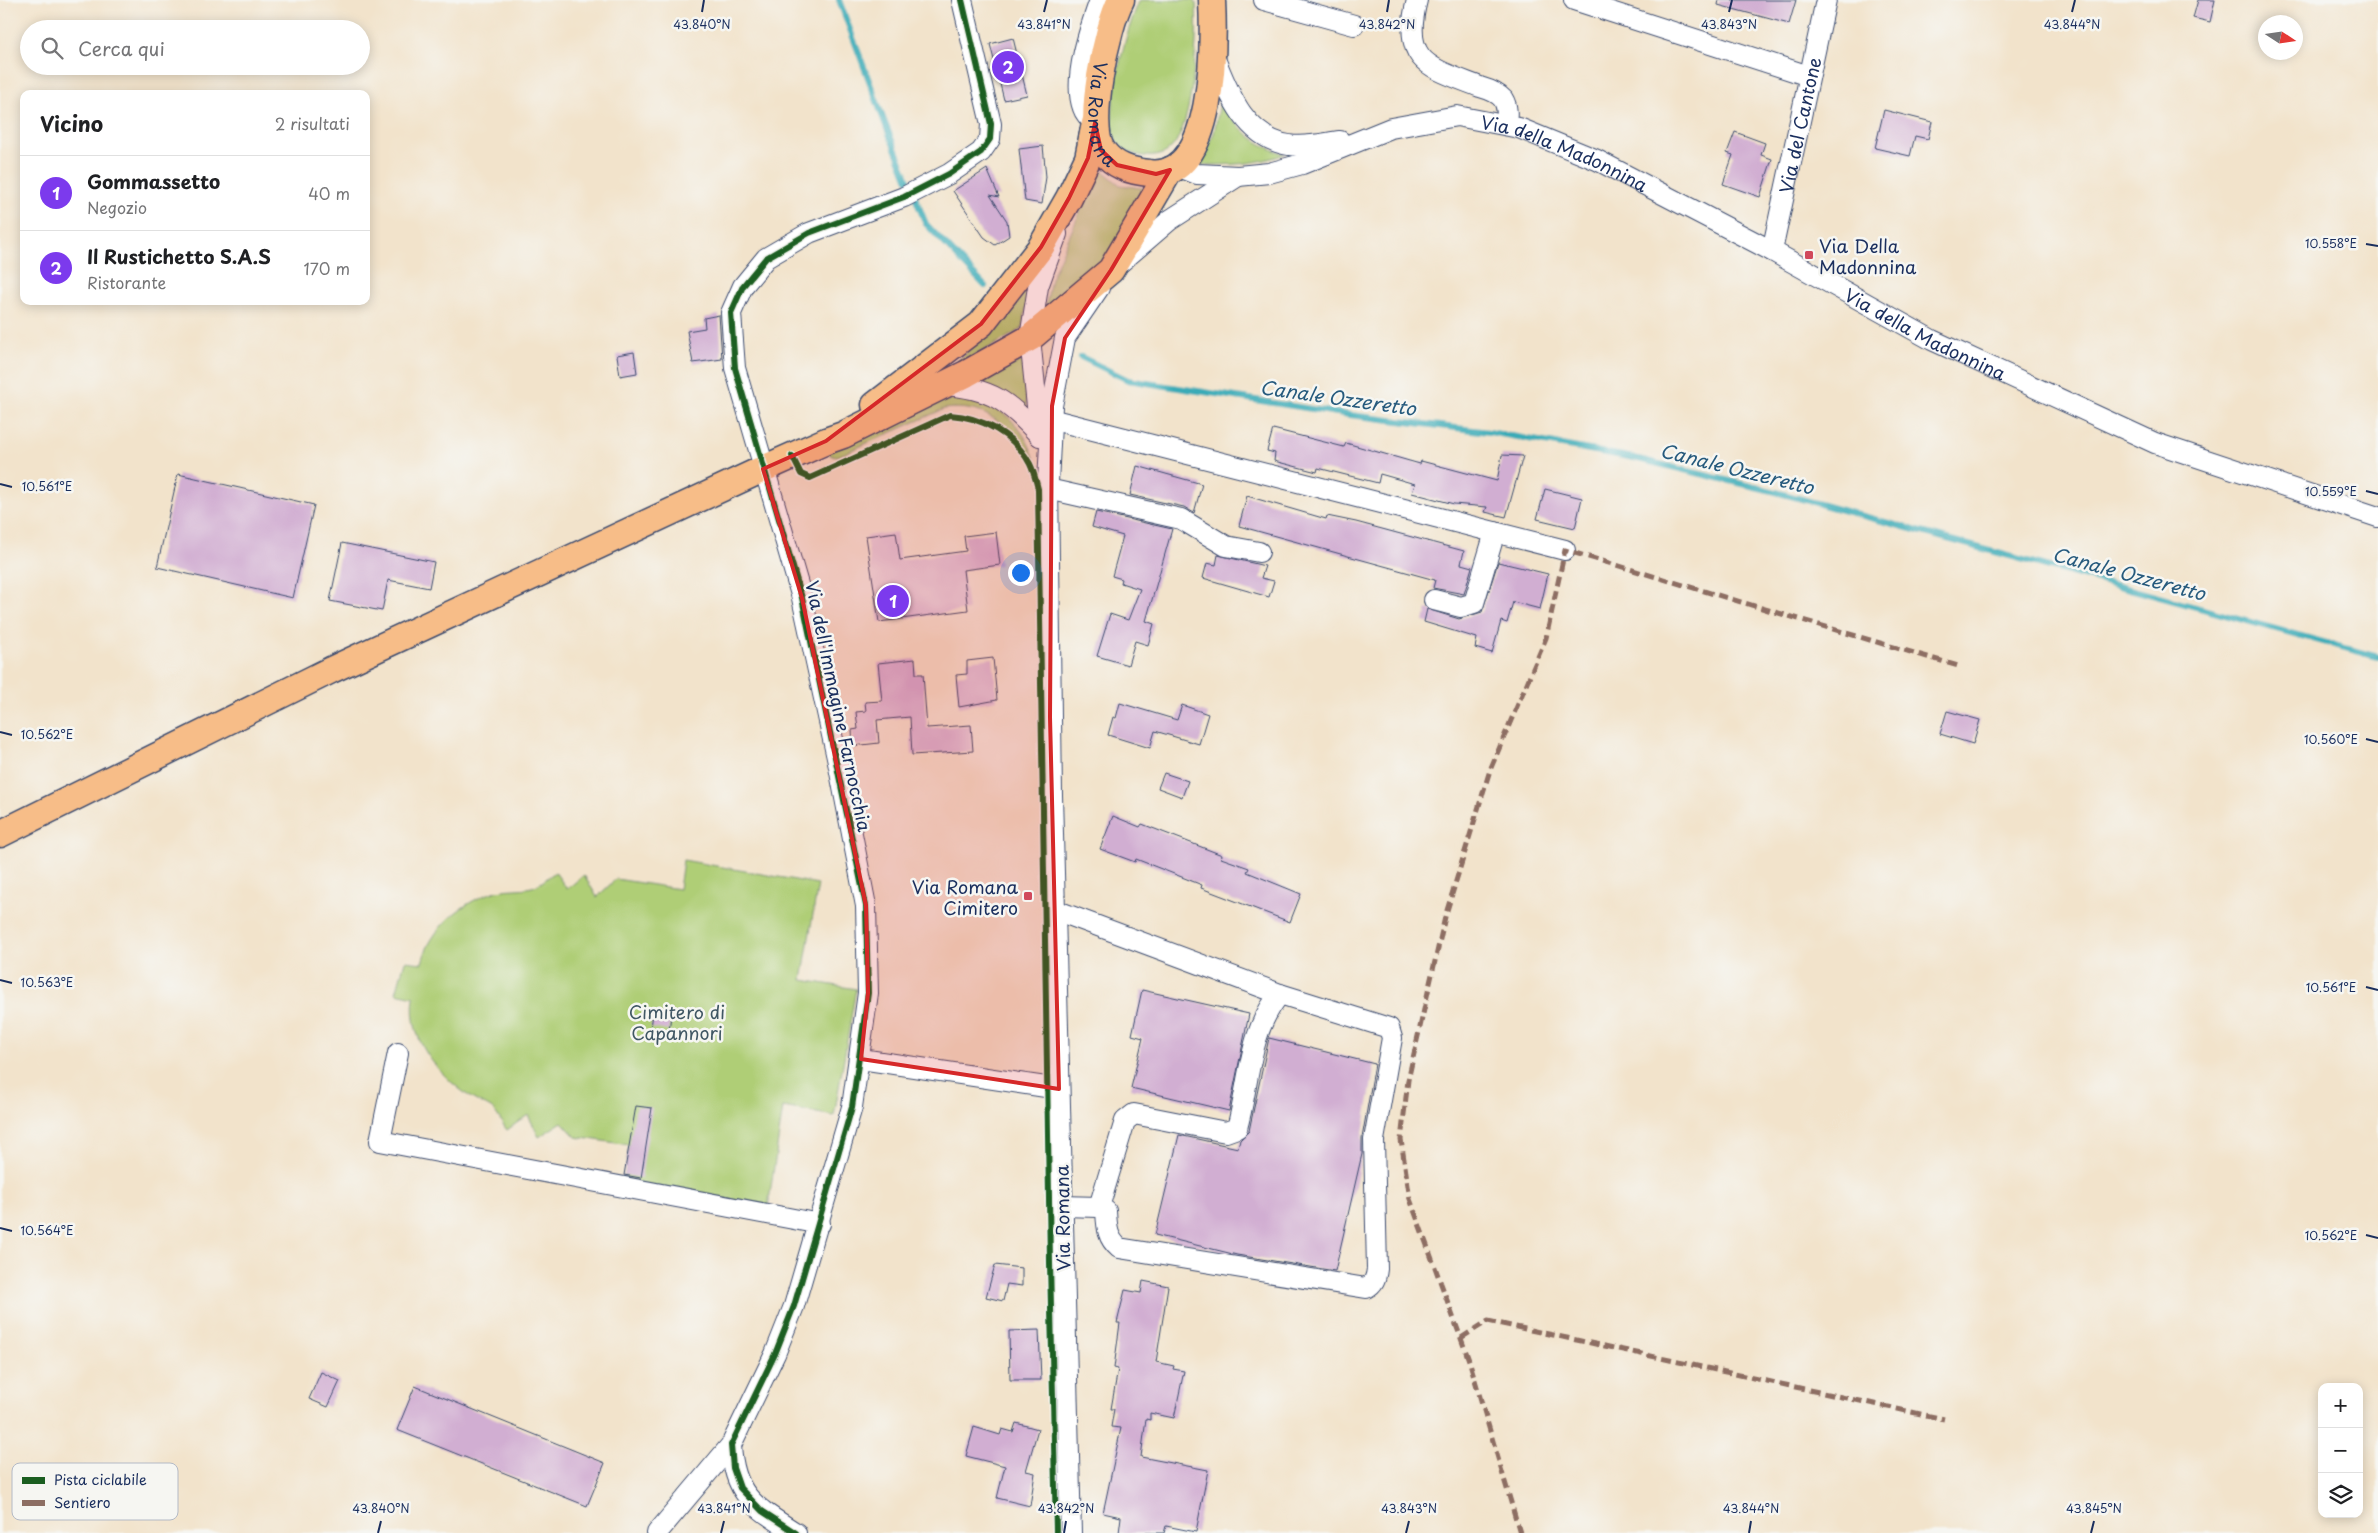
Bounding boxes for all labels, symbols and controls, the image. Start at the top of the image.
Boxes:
text: 43.840°N [673,15,731,33]
text: 43.841°N [1017,15,1071,33]
text: 43.842°N [1359,15,1415,33]
text: 43.843°N [1701,15,1757,33]
text: 43.844°N [2044,15,2100,33]
north arrow [2258,15,2303,60]
search box [20,20,370,75]
icon: search [38,34,66,62]
text: Cerca qui [78,34,165,62]
pin: 2 [992,48,1024,86]
street label: Via del Cantone [1771,54,1827,196]
street label: Via Romana [1082,60,1123,173]
text: Vicino [40,107,103,139]
street label: Via della Madonnina [1479,107,1653,198]
text: 2 risultati [275,111,350,135]
text: Gommassetto [87,167,220,195]
text: 1 [52,181,60,205]
text: 40 m [308,181,350,205]
text: Negozio [87,195,147,219]
place label: Via Della Madonnina [1819,232,1917,280]
text: 10.558°E [2305,234,2357,252]
text: Il Rustichetto S.A.S [87,242,271,270]
marker: Via Della Madonnina [1803,249,1815,261]
text: 2 [50,256,62,280]
text: 170 m [304,256,350,280]
text: Ristorante [87,270,166,294]
street label: Via della Madonnina [1840,281,2011,386]
water label: Canale Ozzeretto [1258,372,1419,422]
water label: Canale Ozzeretto [1657,435,1818,501]
text: 10.561°E [22,477,72,495]
text: 10.559°E [2305,482,2357,500]
water label: Canale Ozzeretto [2049,539,2210,607]
your location [1008,560,1034,586]
street label: Via dell'Immagine Farnocchia [799,578,879,835]
pin: 1 [877,582,909,620]
text: 10.562°E [21,725,73,743]
text: 10.560°E [2304,730,2358,748]
place label: Via Romana Cimitero [912,873,1018,921]
marker: Via Romana Cimitero [1022,890,1034,902]
text: 10.563°E [21,973,73,991]
text: 10.561°E [2306,978,2356,996]
park label: Cimitero di Capannori [629,998,725,1046]
street label: Via Romana [1048,1164,1076,1271]
text: 10.564°E [21,1221,74,1239]
text: 10.562°E [2305,1226,2357,1244]
map controls [2318,1383,2363,1518]
button: + [2318,1383,2363,1428]
button: − [2318,1428,2363,1473]
legend [12,1463,178,1520]
text: Pista ciclabile [54,1469,147,1490]
button: layers [2318,1473,2363,1518]
text: Sentiero [54,1492,111,1513]
text: 43.840°N [352,1499,410,1517]
text: 43.841°N [697,1499,751,1517]
text: 43.842°N [1038,1499,1094,1517]
text: 43.843°N [1381,1499,1437,1517]
text: 43.844°N [1723,1499,1779,1517]
text: 43.845°N [2066,1499,2122,1517]

